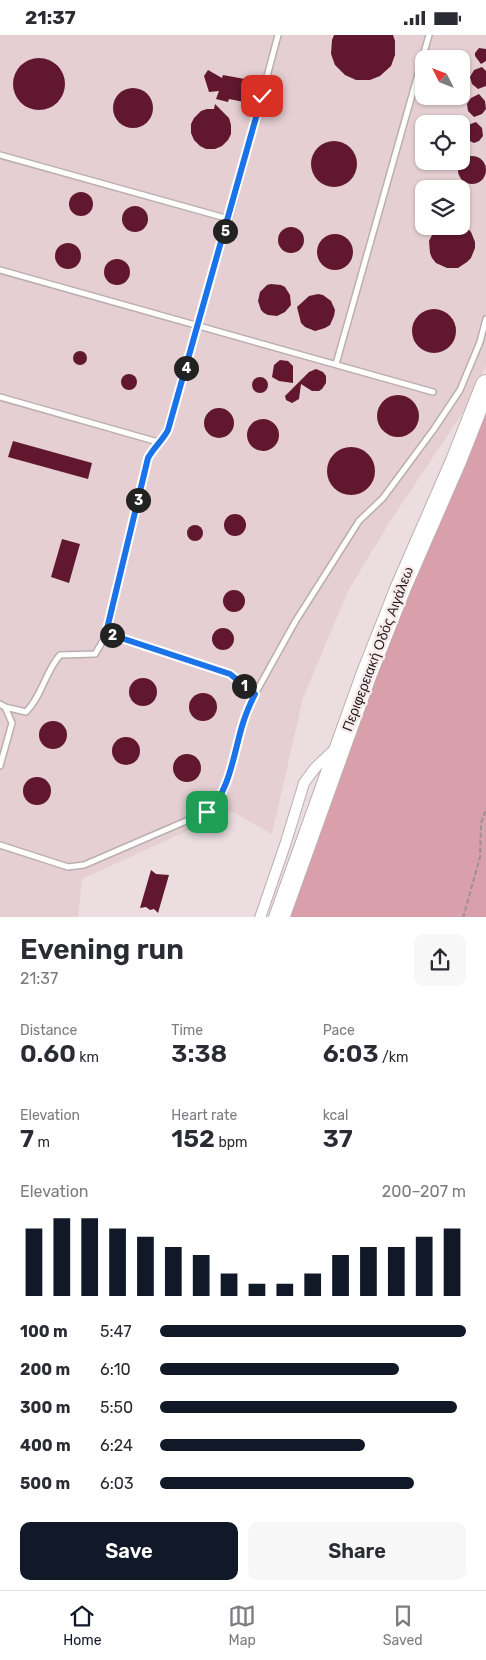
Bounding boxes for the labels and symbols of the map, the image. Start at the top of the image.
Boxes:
north arrow [415,50,470,105]
pin [241,75,283,117]
pin: 5 [212,219,238,243]
pin: 4 [174,355,198,381]
pin: 3 [126,487,150,513]
street label: Περιφερειακή Οδός Αιγάλεω [339,564,417,734]
pin: 2 [100,623,124,647]
pin: 1 [232,673,256,699]
pin [186,791,228,833]

